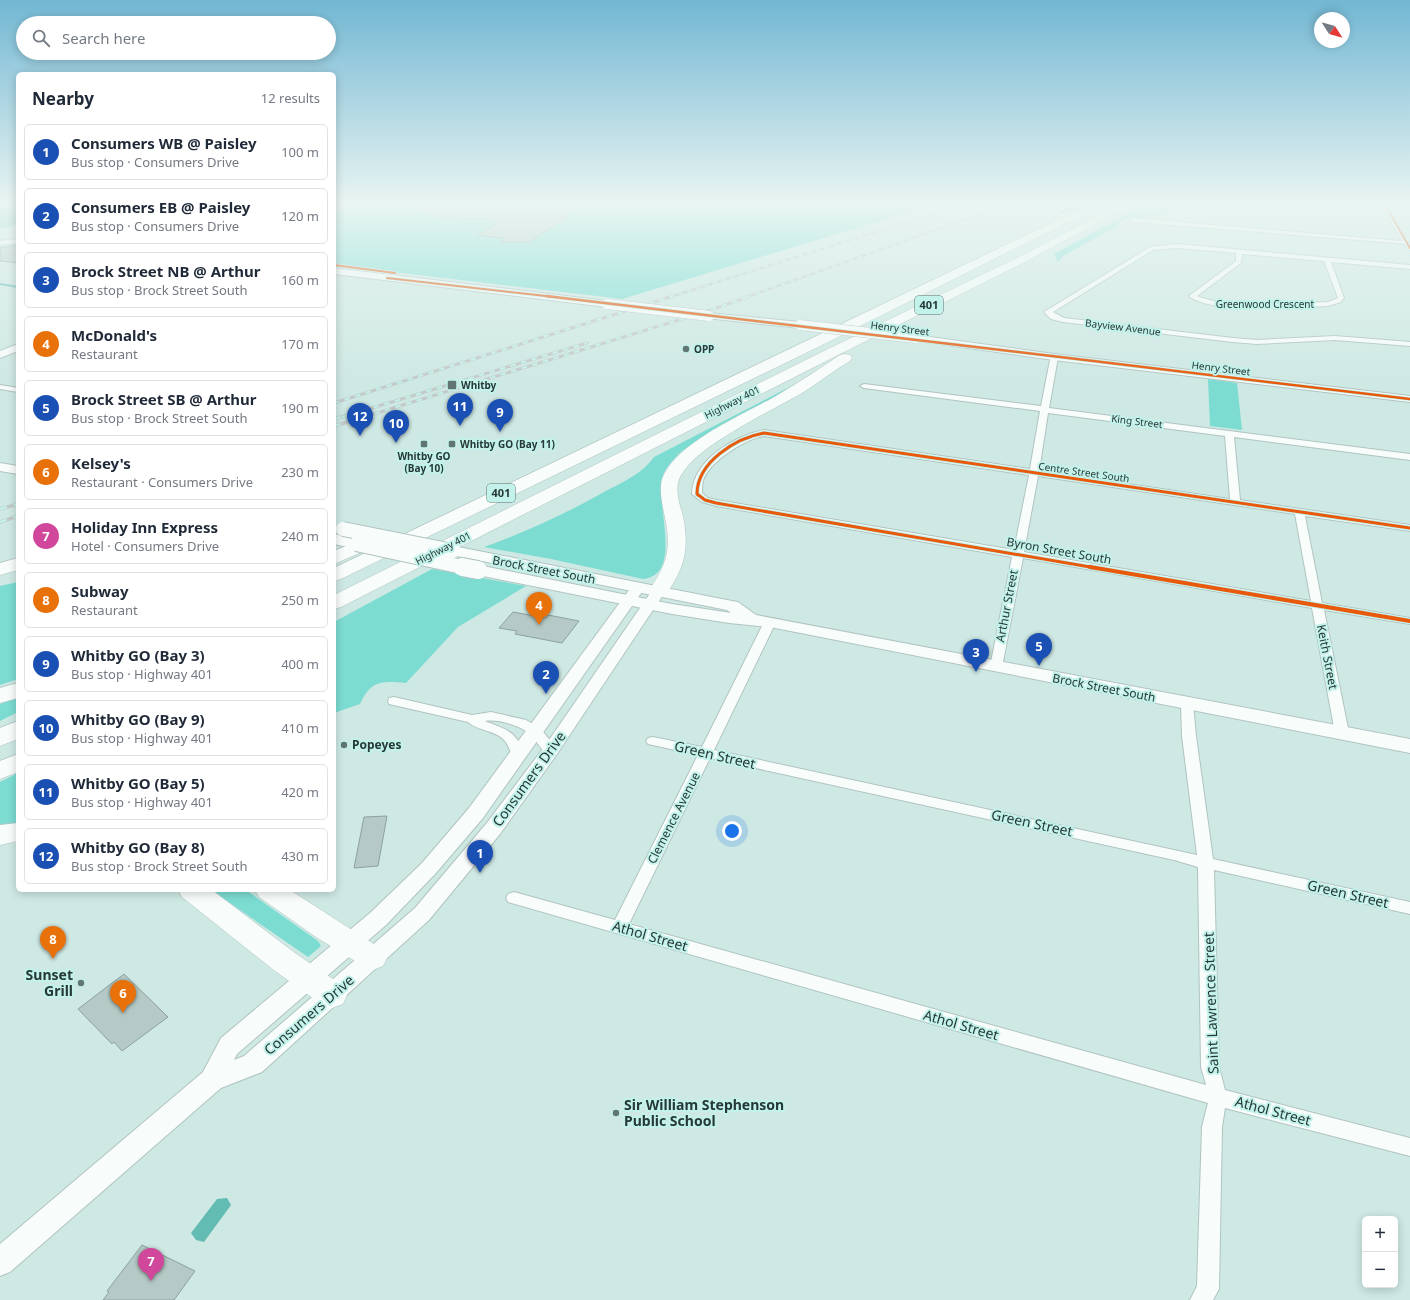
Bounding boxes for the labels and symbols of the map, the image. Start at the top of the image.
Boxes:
north arrow [1314,12,1350,48]
road number: 401 [915,296,943,314]
street label: Greenwood Crescent [1216,297,1315,311]
street label: Bayview Avenue [1084,315,1162,339]
street label: Henry Street [870,317,931,339]
place label: OPP [694,342,714,356]
marker: OPP [681,344,691,354]
street label: Henry Street [1191,357,1252,379]
place label: Whitby [461,378,497,392]
marker: Whitby [446,379,458,391]
street label: Highway 401 [702,382,762,422]
pin: 11 [447,393,473,426]
pin: 9 [487,399,513,432]
pin: 12 [347,403,373,436]
pin: 10 [383,410,409,443]
street label: King Street [1111,411,1164,431]
place label: Whitby GO (Bay 11) [460,437,555,451]
marker: Whitby GO (Bay 10) [419,439,429,449]
marker: Whitby GO (Bay 11) [447,439,457,449]
place label: Whitby GO (Bay 10) [397,449,451,475]
street label: Centre Street South [1037,459,1131,485]
road number: 401 [487,484,515,502]
street label: Highway 401 [413,528,473,568]
street label: Byron Street South [1005,533,1113,568]
street label: Brock Street South [491,551,597,588]
street label: Arthur Street [991,568,1022,644]
pin: 4 [526,592,552,625]
street label: Keith Street [1313,623,1342,691]
pin: 5 [1026,633,1052,666]
pin: 3 [963,639,989,672]
pin: 2 [533,661,559,694]
street label: Brock Street South [1051,669,1157,706]
street label: Consumers Drive [488,727,570,830]
place label: Popeyes [352,736,402,753]
street label: Green Street [673,736,758,773]
marker: Popeyes [339,740,349,750]
street label: Clemence Avenue [643,769,704,866]
street label: Green Street [990,805,1075,840]
your location [722,821,742,841]
pin: 1 [467,840,493,873]
street label: Green Street [1306,875,1391,912]
street label: Athol Street [610,916,690,955]
pin: 8 [40,926,66,959]
street label: Saint Lawrence Street [1199,932,1222,1074]
place label: Sunset Grill [26,965,73,1000]
street label: Consumers Drive [260,970,358,1059]
marker: Sunset Grill [76,978,86,988]
pin: 6 [110,980,136,1013]
street label: Athol Street [921,1005,1001,1044]
street label: Athol Street [1233,1091,1313,1130]
place label: Sir William Stephenson Public School [624,1095,784,1130]
marker: Sir William Stephenson Public School [611,1108,621,1118]
pin: 7 [138,1248,164,1281]

